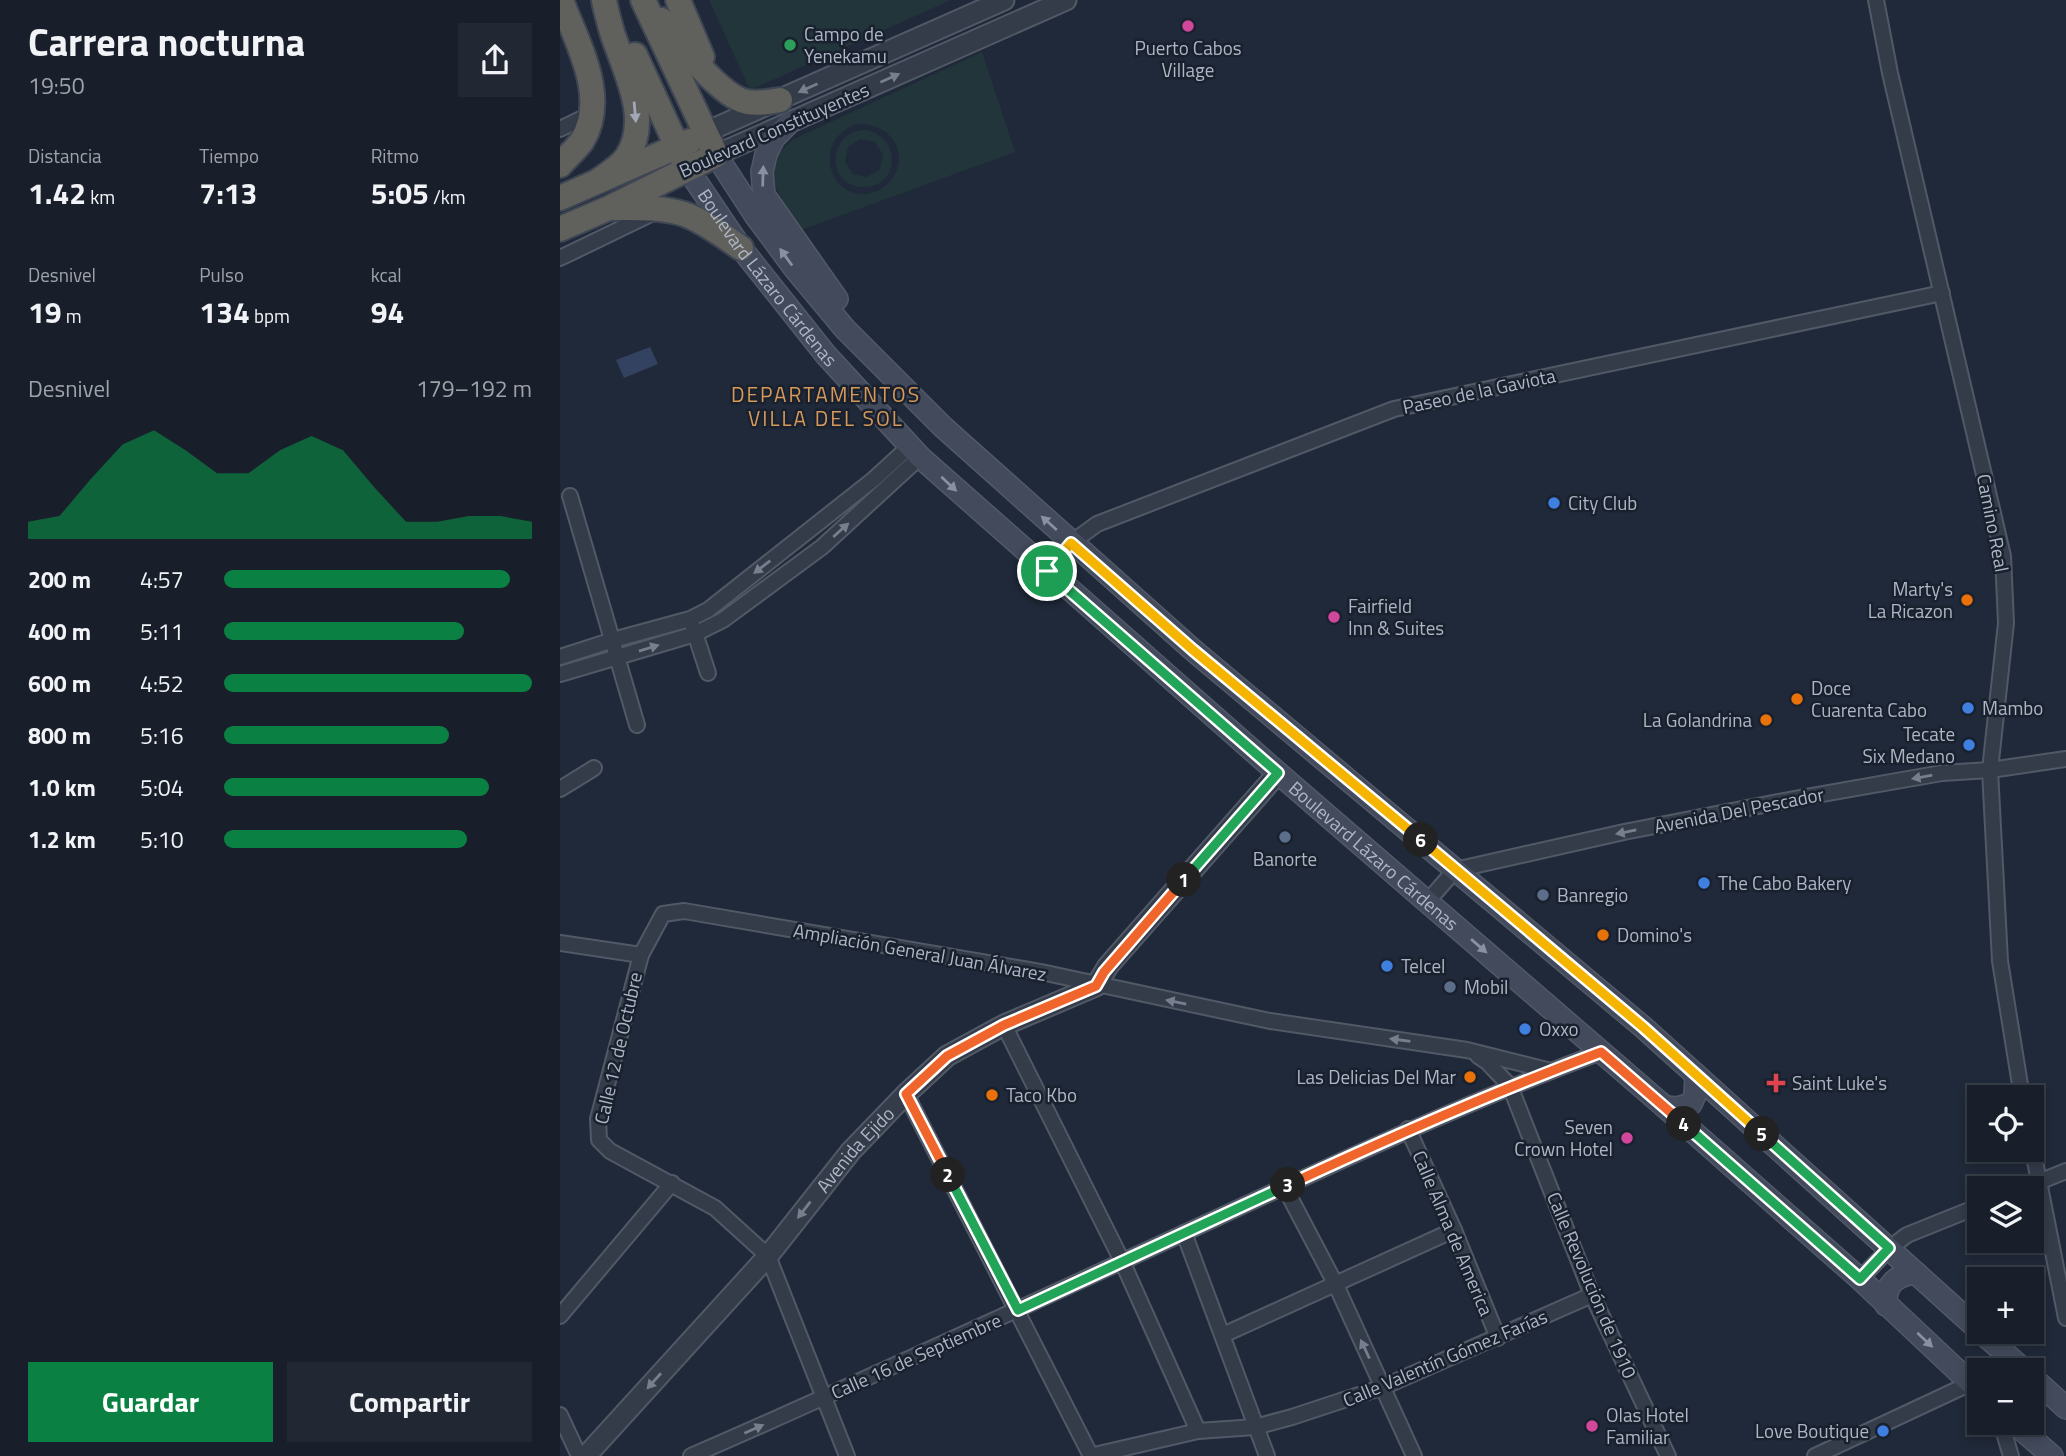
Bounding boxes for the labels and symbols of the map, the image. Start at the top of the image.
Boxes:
marker: Puerto Cabos Village [1180,18,1196,34]
place label: Campo de Yenekamu [804,19,887,70]
place label: Puerto Cabos Village [1134,33,1242,84]
marker: Campo de Yenekamu [782,37,798,53]
one-way arrow [880,72,901,83]
street label: Boulevard Constituyentes [674,74,874,185]
one-way arrow [798,82,818,94]
one-way arrow [630,102,641,124]
one-way arrow [757,165,768,187]
street label: Boulevard Lázaro Cárdenas [691,183,845,373]
one-way arrow [779,248,793,267]
street label: Paseo de la Gaviota [1400,360,1559,421]
district label: DEPARTAMENTOS VILLA DEL SOL [731,378,921,434]
street label: Camino Real [1970,471,2017,574]
one-way arrow [940,476,958,492]
place label: City Club [1568,488,1637,517]
marker: City Club [1546,495,1562,511]
one-way arrow [1040,515,1058,531]
one-way arrow [832,522,850,538]
pin [1017,541,1077,601]
one-way arrow [754,560,772,575]
place label: Marty's La Ricazon [1868,574,1953,625]
place label: Fairfield Inn & Suites [1348,591,1444,642]
marker: Marty's La Ricazon [1959,592,1975,608]
marker: Fairfield Inn & Suites [1326,609,1342,625]
one-way arrow [639,642,660,652]
place label: Doce Cuarenta Cabo [1811,673,1927,724]
marker: Doce Cuarenta Cabo [1789,691,1805,707]
place label: Mambo [1982,693,2043,722]
marker: Mambo [1960,700,1976,716]
place label: La Golandrina [1643,705,1752,734]
marker: La Golandrina [1758,712,1774,728]
place label: Tecate Six Medano [1863,719,1955,770]
marker: Tecate Six Medano [1961,737,1977,753]
one-way arrow [1911,772,1933,783]
street label: Boulevard Lázaro Cárdenas [1283,774,1466,937]
street label: Avenida Del Pescador [1652,779,1827,840]
pin: 6 [1404,822,1438,858]
one-way arrow [1615,826,1637,837]
marker: Banorte [1277,829,1293,845]
place label: Banorte [1253,844,1317,873]
pin: 1 [1166,862,1202,898]
place label: The Cabo Bakery [1718,868,1851,897]
marker: The Cabo Bakery [1696,875,1712,891]
place label: Banregio [1557,880,1628,909]
marker: Banregio [1535,887,1551,903]
street label: Ampliación General Juan Álvarez [791,915,1049,988]
place label: Domino's [1617,920,1692,949]
marker: Domino's [1595,927,1611,943]
one-way arrow [1470,938,1488,954]
place label: Telcel [1401,951,1445,980]
marker: Telcel [1379,958,1395,974]
street label: Calle 12 de Octubre [586,969,649,1127]
place label: Mobil [1464,972,1508,1001]
marker: Mobil [1442,979,1458,995]
one-way arrow [1165,997,1187,1008]
place label: Oxxo [1539,1014,1579,1043]
marker: Oxxo [1517,1021,1533,1037]
one-way arrow [1389,1035,1411,1046]
place label: Las Delicias Del Mar [1297,1062,1456,1091]
place label: Saint Luke's [1792,1068,1887,1097]
marker: Las Delicias Del Mar [1462,1069,1478,1085]
marker: Saint Luke's [1766,1073,1786,1093]
place label: Taco Kbo [1006,1080,1077,1109]
marker: Taco Kbo [984,1087,1000,1103]
street label: Avenida Ejido [808,1100,901,1199]
pin: 4 [1666,1106,1702,1142]
place label: Seven Crown Hotel [1514,1112,1613,1163]
pin: 5 [1744,1116,1780,1152]
marker: Seven Crown Hotel [1619,1130,1635,1146]
street label: Calle Alma de America [1406,1146,1502,1320]
pin: 2 [930,1158,966,1192]
pin: 3 [1270,1168,1306,1202]
street label: Calle Revolución de 1910 [1540,1187,1645,1383]
one-way arrow [797,1201,812,1219]
street label: Calle Valentín Gómez Farías [1338,1301,1552,1414]
street label: Calle 16 de Septiembre [826,1305,1006,1406]
one-way arrow [1916,1332,1933,1348]
one-way arrow [1360,1339,1371,1359]
one-way arrow [646,1372,662,1390]
place label: Olas Hotel Familiar [1606,1400,1689,1451]
place label: Love Boutique [1755,1416,1869,1445]
marker: Olas Hotel Familiar [1584,1418,1600,1434]
one-way arrow [744,1423,764,1435]
marker: Love Boutique [1875,1423,1891,1439]

